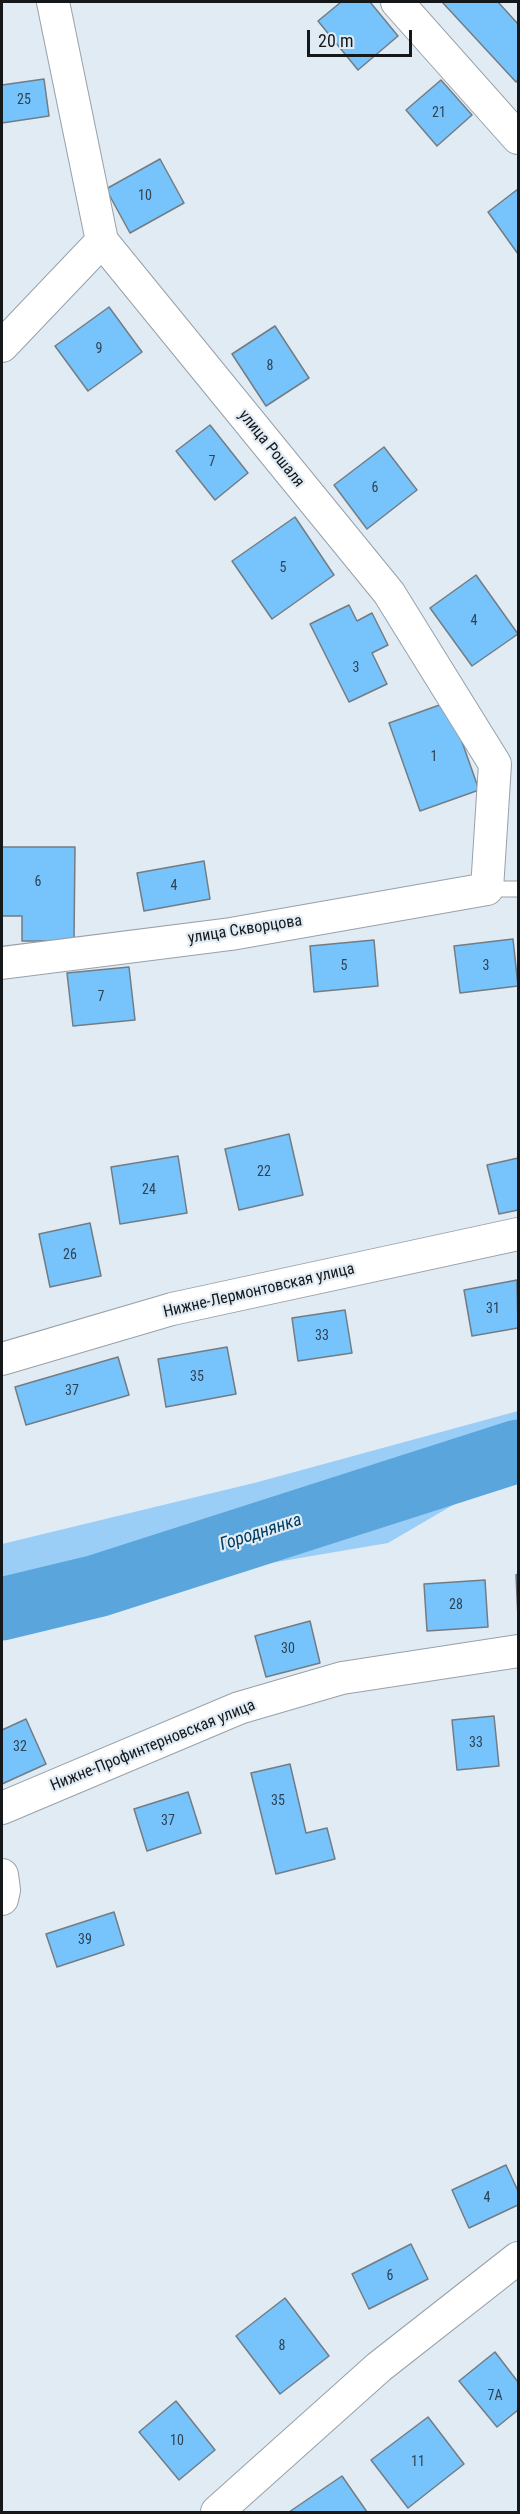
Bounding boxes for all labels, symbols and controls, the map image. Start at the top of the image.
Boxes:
scale bar [310,18,415,56]
text: 20 m [318,30,353,51]
house number: 25 [17,92,31,108]
house number: 21 [432,105,446,121]
house number: 10 [138,188,152,204]
house number: 9 [96,341,102,357]
house number: 8 [267,358,273,374]
street label: улица Рошаля [234,406,308,492]
house number: 7 [209,454,215,470]
house number: 6 [372,480,378,496]
house number: 5 [280,560,286,576]
house number: 4 [471,613,477,629]
house number: 3 [353,660,359,676]
house number: 1 [431,749,437,765]
house number: 6 [35,874,41,890]
house number: 4 [171,878,177,894]
street label: улица Скворцова [187,912,303,948]
house number: 5 [341,958,347,974]
house number: 3 [483,958,489,974]
house number: 7 [98,989,104,1005]
house number: 22 [257,1164,271,1180]
house number: 24 [142,1182,156,1198]
house number: 26 [63,1247,77,1263]
street label: Нижне-Лермонтовская улица [162,1260,356,1322]
house number: 31 [486,1301,500,1317]
house number: 33 [315,1328,329,1344]
house number: 35 [190,1369,204,1385]
house number: 37 [65,1383,79,1399]
water label: Городнянка [217,1510,305,1556]
house number: 28 [449,1597,463,1613]
house number: 30 [281,1641,295,1657]
street label: Нижне-Профинтерновская улица [48,1696,258,1796]
house number: 33 [469,1735,483,1751]
house number: 32 [13,1739,27,1755]
house number: 35 [271,1793,285,1809]
house number: 37 [161,1813,175,1829]
house number: 39 [78,1932,92,1948]
house number: 4 [484,2190,490,2206]
house number: 6 [387,2268,393,2284]
house number: 8 [279,2338,285,2354]
house number: 7А [488,2388,502,2404]
house number: 10 [170,2433,184,2449]
house number: 11 [411,2454,425,2470]

